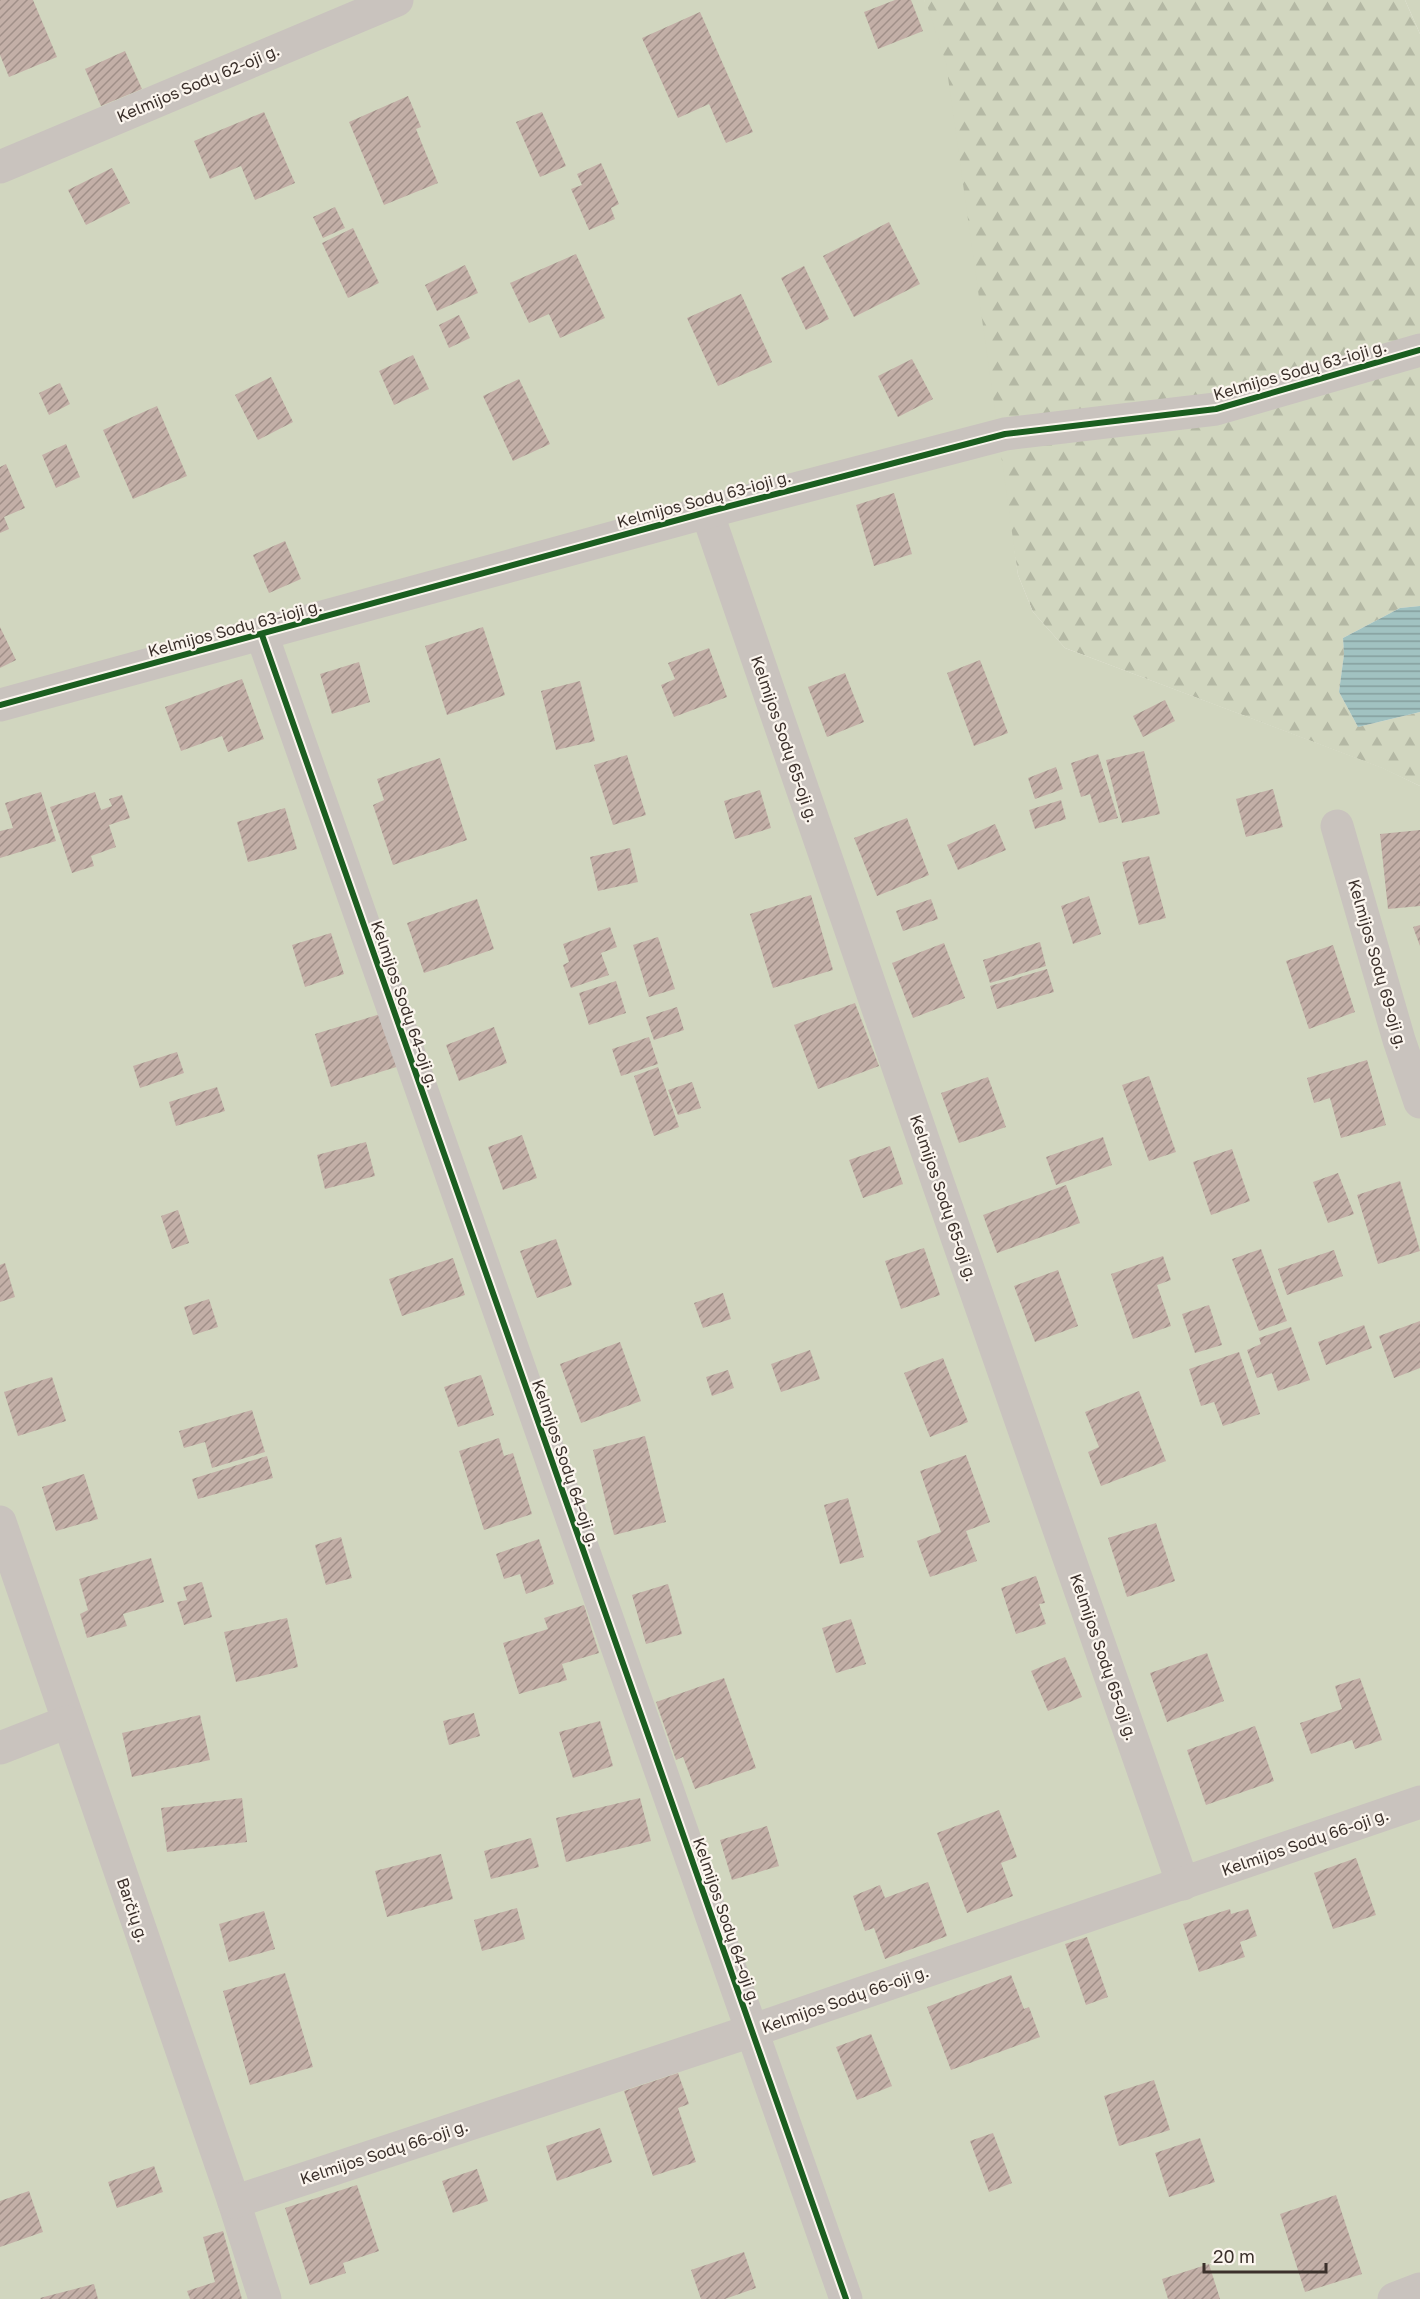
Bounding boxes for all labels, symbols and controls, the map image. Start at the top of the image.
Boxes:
street label: Kelmijos Sodų 62-oji g. [113,40,283,126]
street label: Kelmijos Sodų 63-ioji g. [1211,336,1389,404]
street label: Kelmijos Sodų 63-ioji g. [615,466,793,532]
street label: Kelmijos Sodų 63-ioji g. [146,595,324,661]
street label: Kelmijos Sodų 65-oji g. [747,653,823,825]
street label: Kelmijos Sodų 69-oji g. [1344,877,1412,1051]
street label: Kelmijos Sodų 64-oji g. [367,918,443,1090]
street label: Kelmijos Sodų 65-oji g. [906,1112,982,1284]
street label: Kelmijos Sodų 64-oji g. [528,1377,604,1549]
street label: Kelmijos Sodų 65-oji g. [1066,1571,1142,1743]
street label: Kelmijos Sodų 66-oji g. [1219,1804,1391,1880]
street label: Kelmijos Sodų 64-oji g. [689,1835,765,2007]
street label: Barčių g. [113,1875,153,1945]
street label: Kelmijos Sodų 66-oji g. [759,1961,931,2037]
street label: Kelmijos Sodų 66-oji g. [297,2115,471,2189]
scale bar [1204,2236,1326,2274]
text: 20 m [1213,2245,1255,2267]

